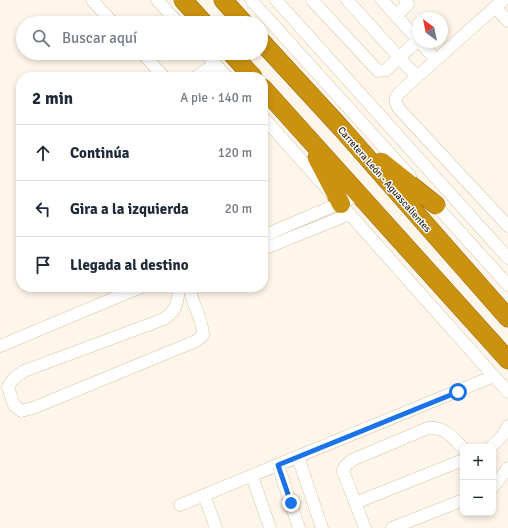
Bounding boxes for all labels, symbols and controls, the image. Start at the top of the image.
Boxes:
north arrow [412,12,448,48]
search box [16,16,268,60]
icon: search [30,27,52,49]
text: Buscar aquí [62,29,137,47]
text: 2 min [32,88,73,109]
text: A pie · 140 m [180,90,252,106]
street label: Carretera León - Aguascalientes [335,124,434,235]
icon: ahead [32,142,54,164]
text: Continúa [70,144,129,162]
text: 120 m [218,145,252,161]
icon: left [32,198,54,220]
text: Gira a la izquierda [70,200,189,218]
text: 20 m [225,201,252,217]
icon: arrive [32,254,54,276]
text: Llegada al destino [70,256,189,274]
route start [449,383,467,401]
map controls [460,444,496,516]
button: + [460,444,496,480]
button: − [460,480,496,516]
route end [282,494,300,512]

